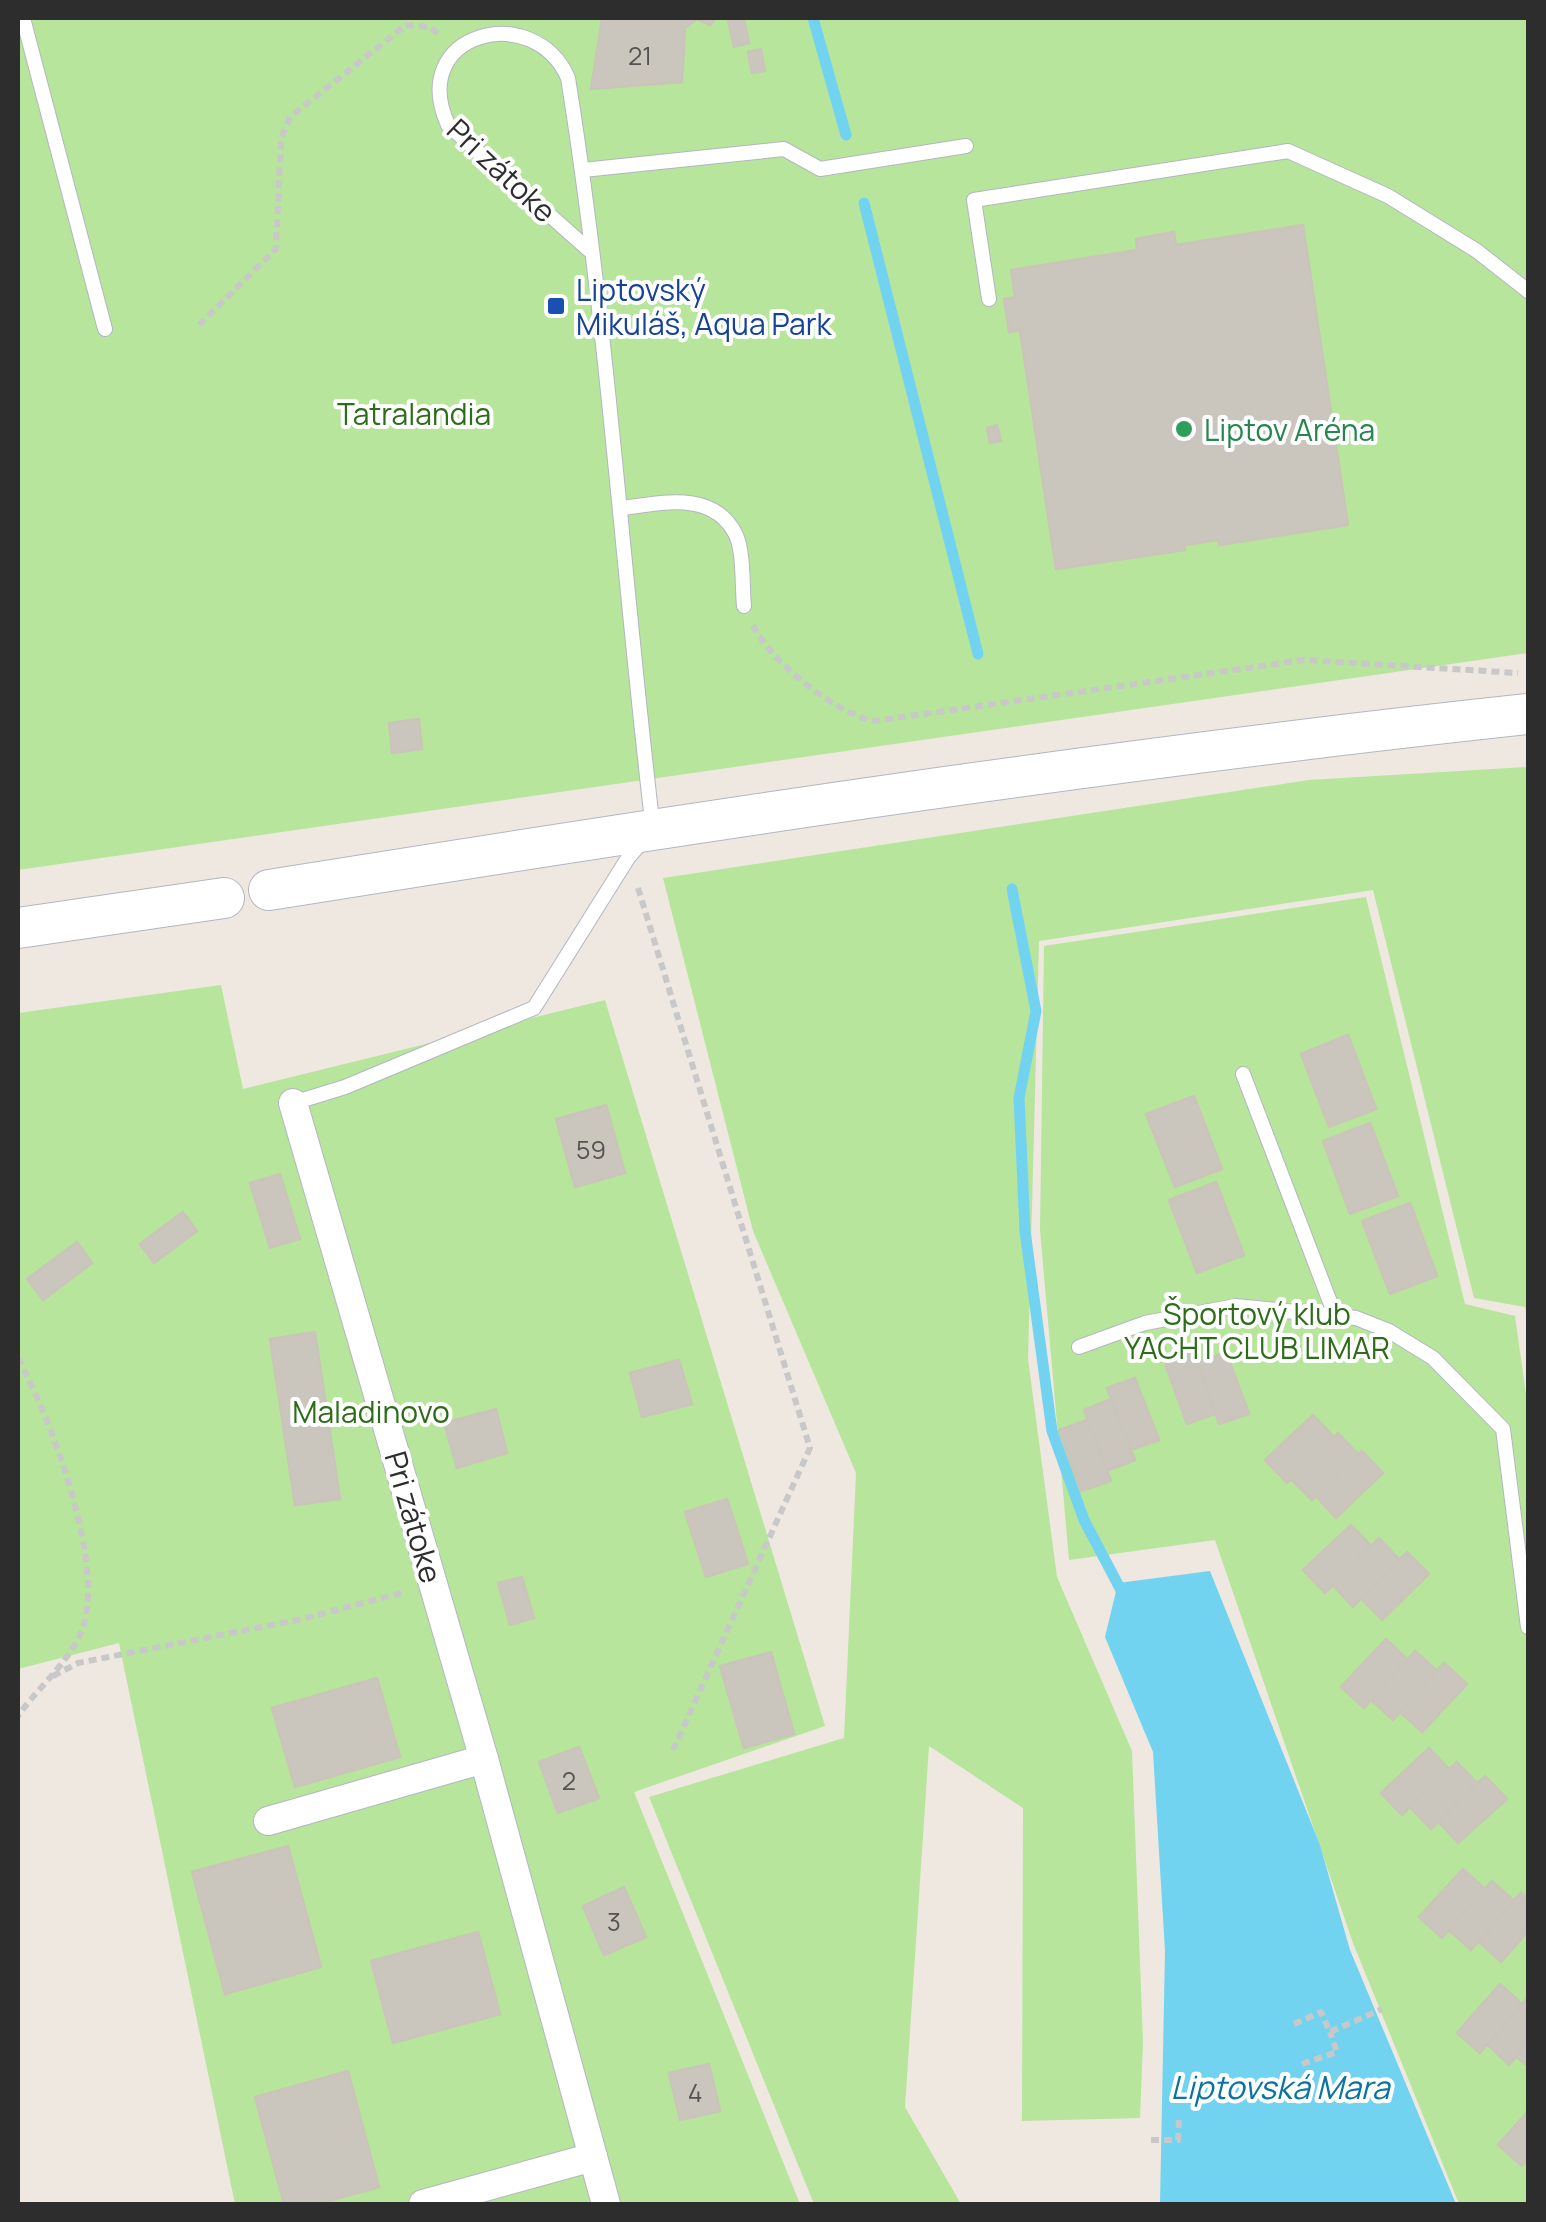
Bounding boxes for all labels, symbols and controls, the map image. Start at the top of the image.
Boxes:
house number: 21 [628,38,652,73]
street label: Pri zátoke [439,109,565,231]
place label: Liptovský Mikuláš, Aqua Park [576,269,832,344]
marker: Liptovský Mikuláš, Aqua Park [545,295,567,317]
park label: Tatralandia [337,393,491,434]
place label: Liptov Aréna [1204,409,1375,450]
marker: Liptov Aréna [1173,418,1195,440]
house number: 59 [576,1132,606,1167]
park label: Športový klub YACHT CLUB LIMAR [1124,1293,1390,1368]
park label: Maladinovo [292,1391,450,1432]
street label: Pri zátoke [376,1447,452,1587]
house number: 2 [562,1763,576,1798]
house number: 3 [607,1904,621,1939]
water label: Liptovská Mara [1170,2065,1392,2109]
house number: 4 [688,2075,702,2110]

